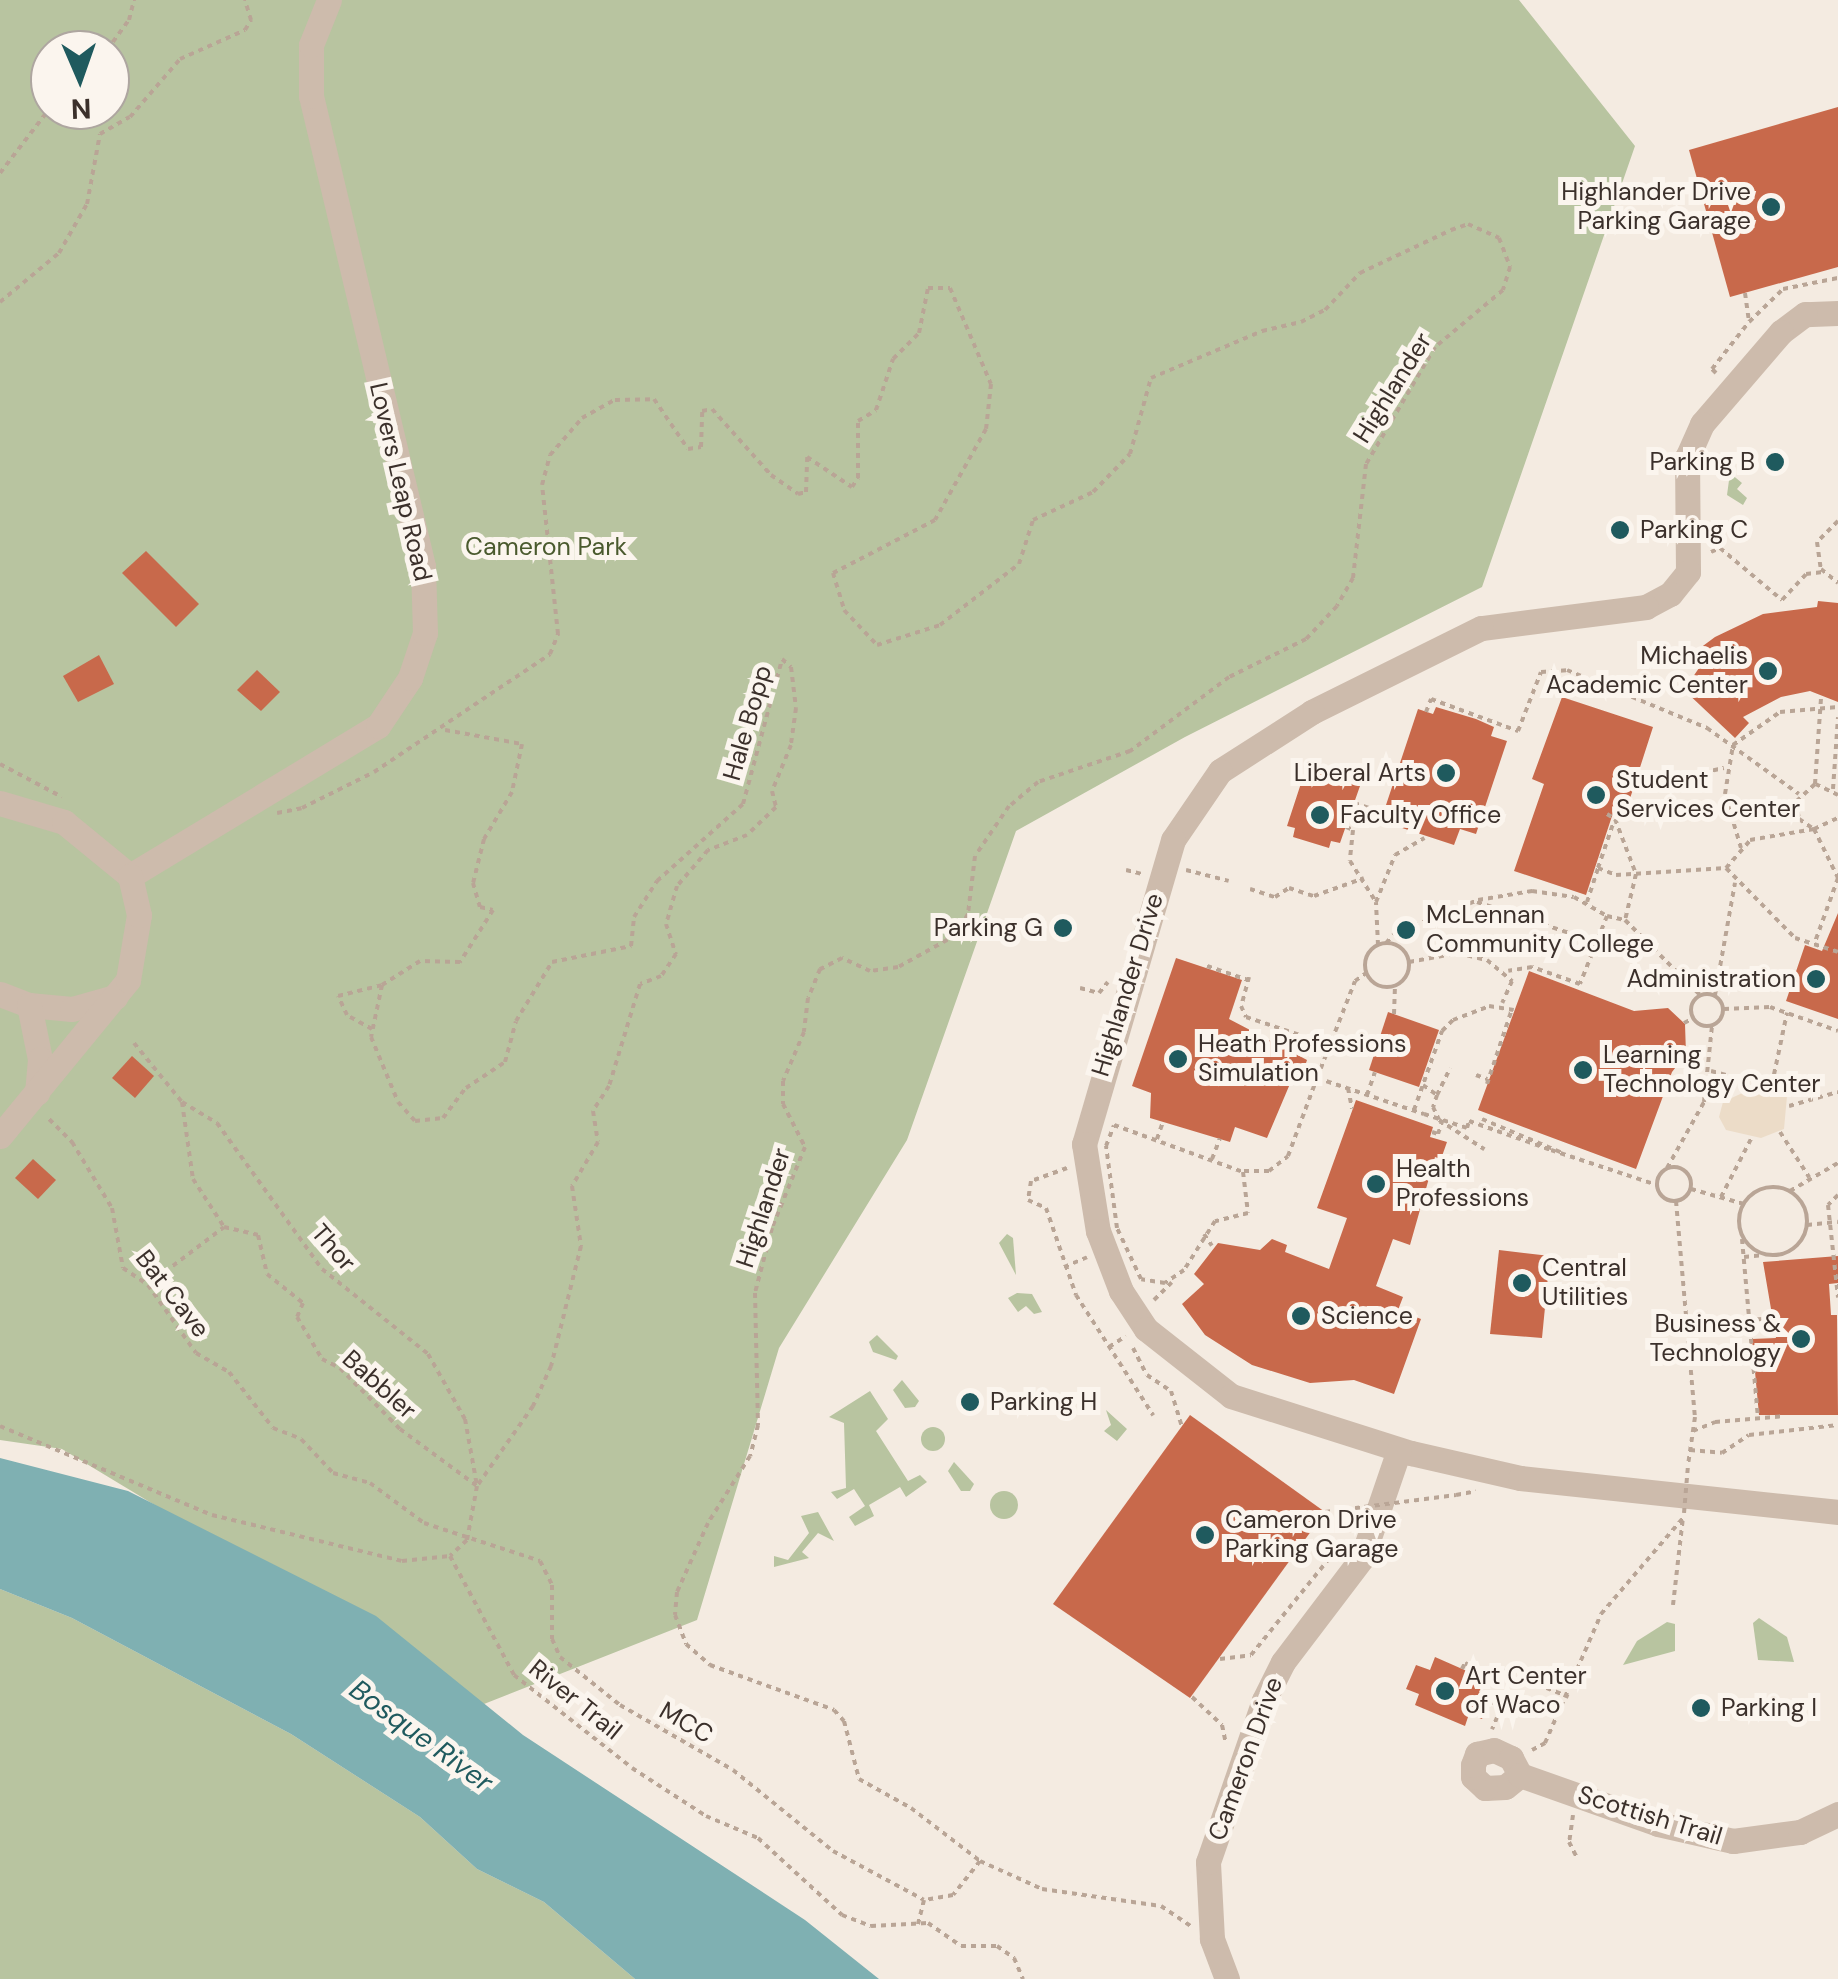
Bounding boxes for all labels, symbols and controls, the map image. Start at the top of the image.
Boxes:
north arrow [30,30,130,130]
text: N [70,90,92,127]
place label: Highlander Drive Parking Garage [1561,178,1751,237]
marker: Highlander Drive Parking Garage [1760,196,1782,218]
street label: Highlander [1347,327,1439,449]
street label: Lovers Leap Road [363,380,437,584]
place label: Parking B [1650,447,1755,477]
marker: Parking B [1764,451,1786,473]
place label: Parking C [1640,515,1748,545]
marker: Parking C [1609,519,1631,541]
park label: Cameron Park [465,532,627,562]
place label: Michaelis Academic Center [1546,642,1748,701]
marker: Michaelis Academic Center [1757,660,1779,682]
street label: Hale Bopp [717,662,779,784]
place label: Liberal Arts [1294,758,1426,788]
marker: Liberal Arts [1435,762,1457,784]
place label: Student Services Center [1616,766,1800,825]
marker: Student Services Center [1585,784,1607,806]
place label: Faculty Office [1340,800,1501,830]
marker: Faculty Office [1309,804,1331,826]
street label: Highlander Drive [1086,890,1170,1080]
place label: McLennan Community College [1426,901,1654,960]
place label: Parking G [934,913,1043,943]
marker: Parking G [1052,917,1074,939]
marker: McLennan Community College [1395,919,1417,941]
place label: Administration [1627,964,1796,994]
marker: Administration [1805,968,1827,990]
place label: Heath Professions Simulation [1198,1030,1406,1089]
place label: Learning Technology Center [1603,1041,1821,1100]
marker: Heath Professions Simulation [1167,1048,1189,1070]
marker: Learning Technology Center [1572,1059,1594,1081]
street label: Highlander [731,1144,797,1272]
place label: Health Professions [1396,1155,1529,1214]
marker: Health Professions [1365,1173,1387,1195]
street label: Thor [304,1218,362,1278]
street label: Bat Cave [129,1244,215,1344]
place label: Central Utilities [1542,1254,1628,1313]
marker: Central Utilities [1511,1272,1533,1294]
place label: Science [1321,1301,1413,1331]
marker: Science [1290,1305,1312,1327]
place label: Business & Technology [1649,1310,1781,1369]
marker: Business & Technology [1790,1328,1812,1350]
street label: Babbler [336,1344,422,1426]
place label: Parking H [990,1387,1097,1417]
marker: Parking H [959,1391,981,1413]
place label: Cameron Drive Parking Garage [1225,1506,1398,1565]
marker: Cameron Drive Parking Garage [1194,1524,1216,1546]
street label: River Trail [523,1654,627,1746]
place label: Art Center of Waco [1465,1662,1587,1721]
water label: Bosque River [343,1673,499,1799]
street label: Cameron Drive [1203,1673,1289,1845]
marker: Art Center of Waco [1434,1680,1456,1702]
place label: Parking I [1721,1693,1817,1723]
street label: MCC [654,1696,718,1750]
marker: Parking I [1690,1697,1712,1719]
street label: Scottish Trail [1574,1780,1726,1852]

